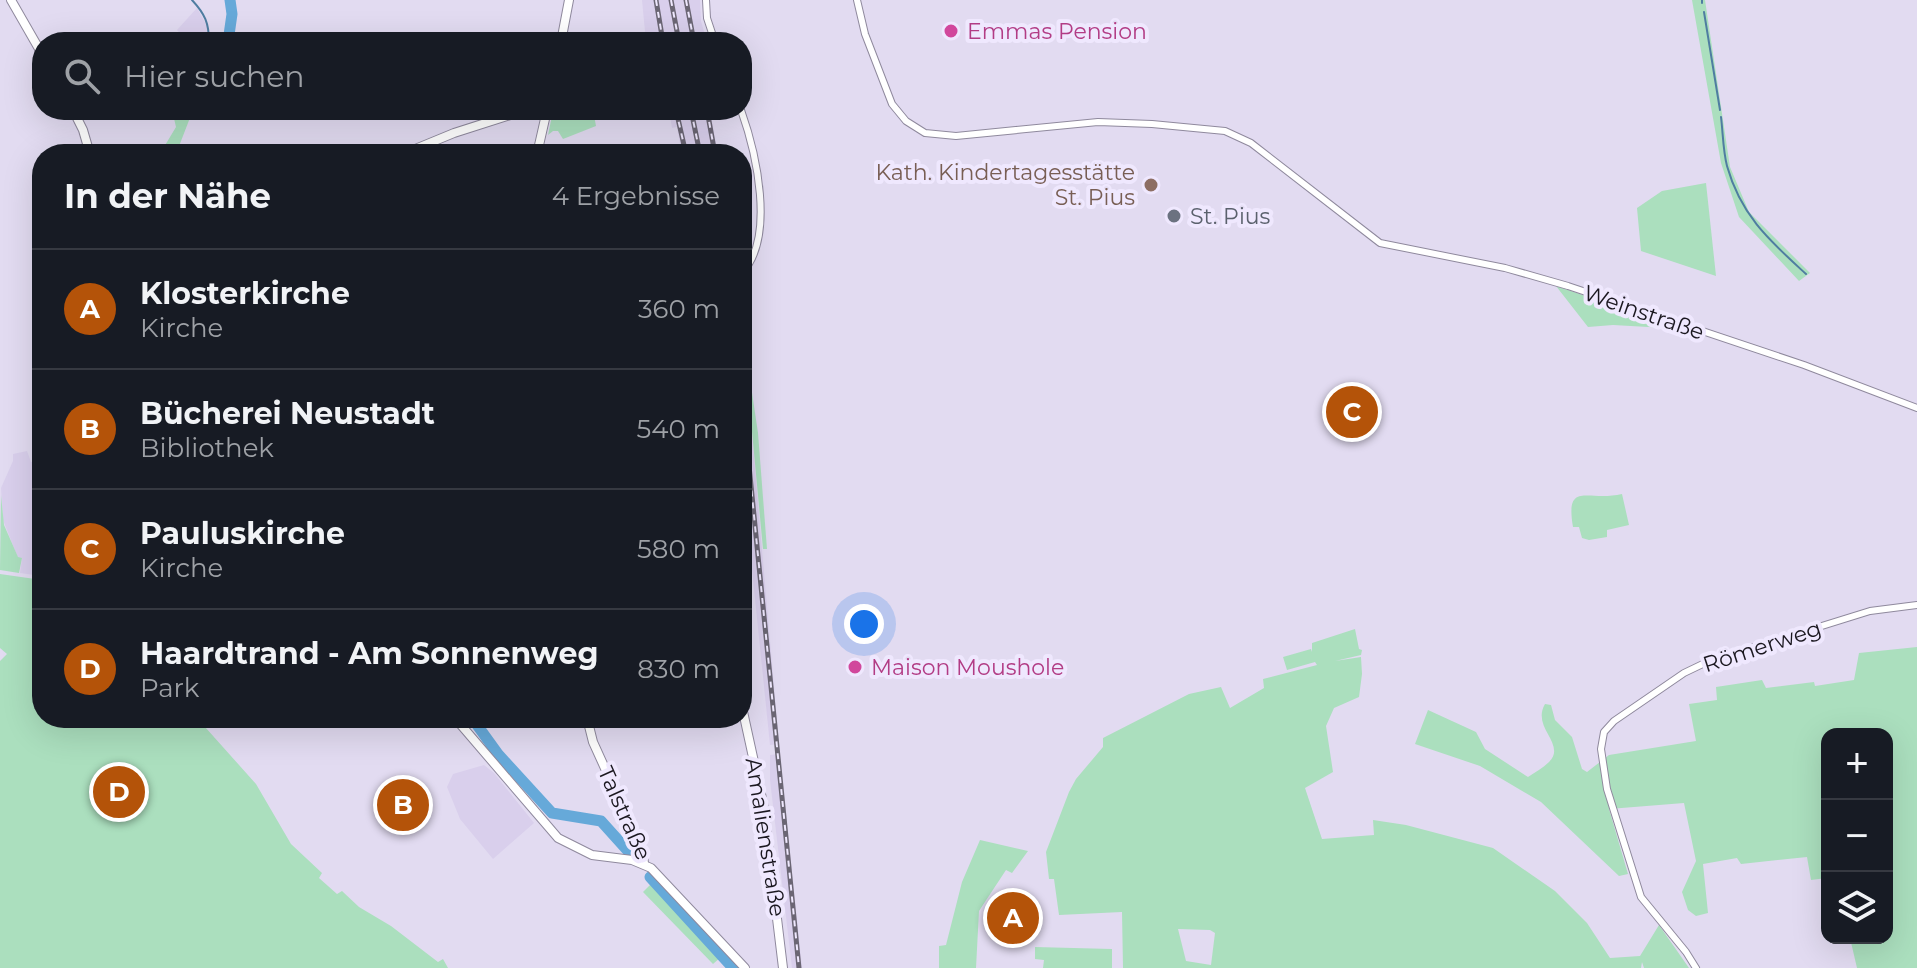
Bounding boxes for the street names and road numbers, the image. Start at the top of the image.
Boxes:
street label: Weinstraße [1580,279,1708,346]
street label: Römerweg [1700,615,1825,678]
street label: Amalienstraße [740,756,791,919]
street label: Talstraße [592,762,657,864]

